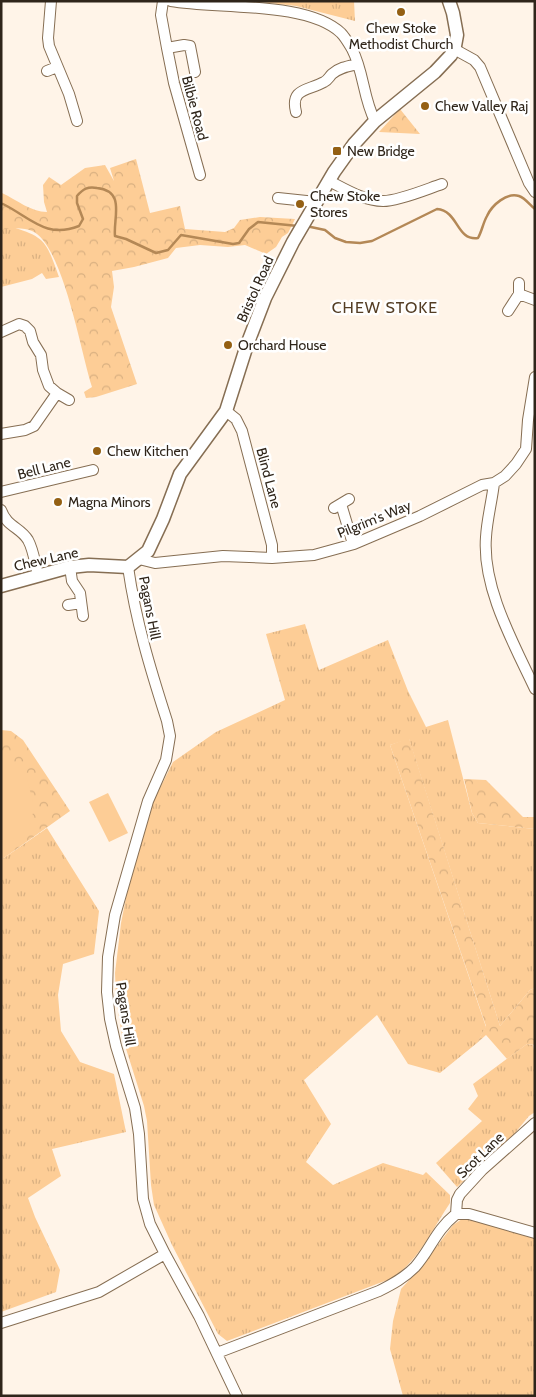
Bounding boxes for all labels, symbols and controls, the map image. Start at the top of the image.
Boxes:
marker: Chew Stoke Methodist Church [395,6,407,18]
place label: Chew Stoke Methodist Church [349,19,453,53]
street label: Bilbie Road [178,74,212,142]
place label: Chew Valley Raj [435,97,528,115]
marker: Chew Valley Raj [419,100,431,112]
place label: New Bridge [347,142,415,160]
marker: New Bridge [331,145,343,157]
place label: Chew Stoke Stores [310,187,380,221]
marker: Chew Stoke Stores [294,198,306,210]
street label: Bristol Road [232,253,278,325]
district label: CHEW STOKE [332,298,438,317]
place label: Orchard House [238,336,326,354]
marker: Orchard House [222,339,234,351]
place label: Chew Kitchen [107,442,189,460]
marker: Chew Kitchen [91,445,103,457]
street label: Blind Lane [252,446,286,510]
street label: Bell Lane [16,453,72,483]
place label: Magna Minors [68,493,151,511]
marker: Magna Minors [52,496,64,508]
street label: Pilgrim's Way [334,496,414,542]
street label: Chew Lane [12,543,80,575]
street label: Pagans Hill [135,575,165,642]
street label: Pagans Hill [112,981,140,1048]
street label: Scot Lane [453,1128,507,1182]

